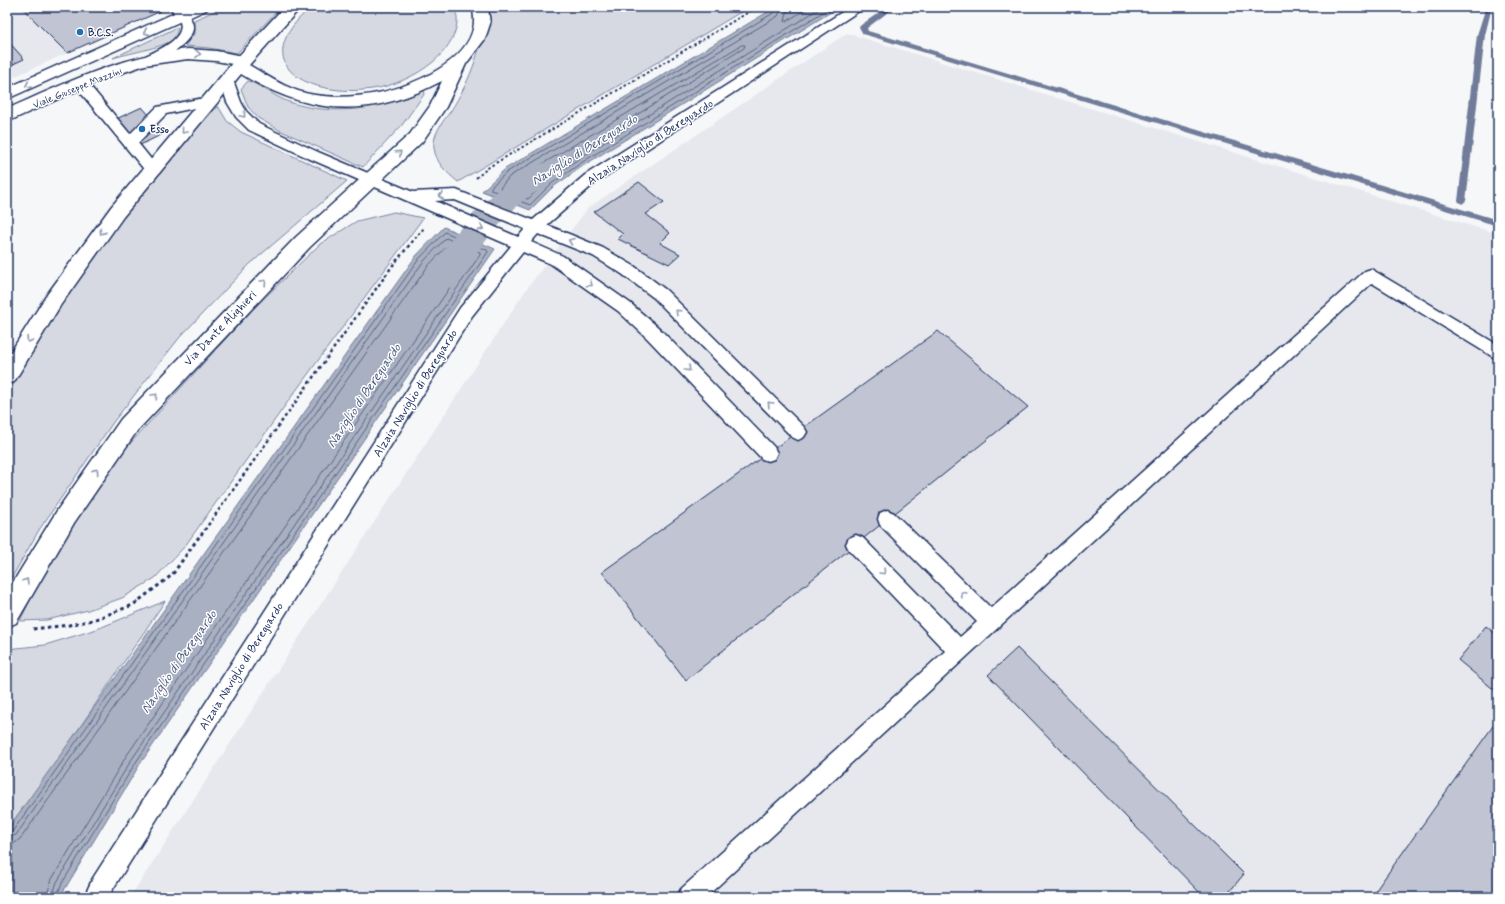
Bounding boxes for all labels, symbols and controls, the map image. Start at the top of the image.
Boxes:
marker: B.C.S. [75,27,85,37]
place label: B.C.S. [88,27,113,40]
one-way arrow [143,27,151,35]
one-way arrow [195,50,201,58]
street label: Viale Giuseppe Mazzini [31,64,124,112]
one-way arrow [24,80,32,88]
street label: Alzaia Naviglio di Bereguardo [583,95,717,189]
water label: Naviglio di Bereguardo [527,109,641,189]
one-way arrow [239,110,246,118]
marker: Esso [137,124,147,134]
place label: Esso [150,124,169,137]
one-way arrow [181,126,188,134]
one-way arrow [395,151,402,158]
one-way arrow [438,191,444,200]
one-way arrow [476,223,484,231]
one-way arrow [99,228,107,235]
one-way arrow [567,238,575,246]
one-way arrow [259,279,267,287]
one-way arrow [586,279,593,286]
street label: Via Dante Alighieri [181,287,261,370]
one-way arrow [675,309,683,317]
street label: Alzaia Naviglio di Bereguardo [370,327,462,460]
one-way arrow [27,336,34,343]
water label: Naviglio di Bereguardo [323,340,406,452]
one-way arrow [683,364,691,372]
one-way arrow [150,393,158,401]
one-way arrow [767,401,775,409]
one-way arrow [91,469,98,476]
one-way arrow [878,567,886,575]
one-way arrow [21,578,28,585]
one-way arrow [960,591,968,599]
street label: Alzaia Naviglio di Bereguardo [196,600,288,733]
water label: Naviglio di Bereguardo [137,607,222,717]

